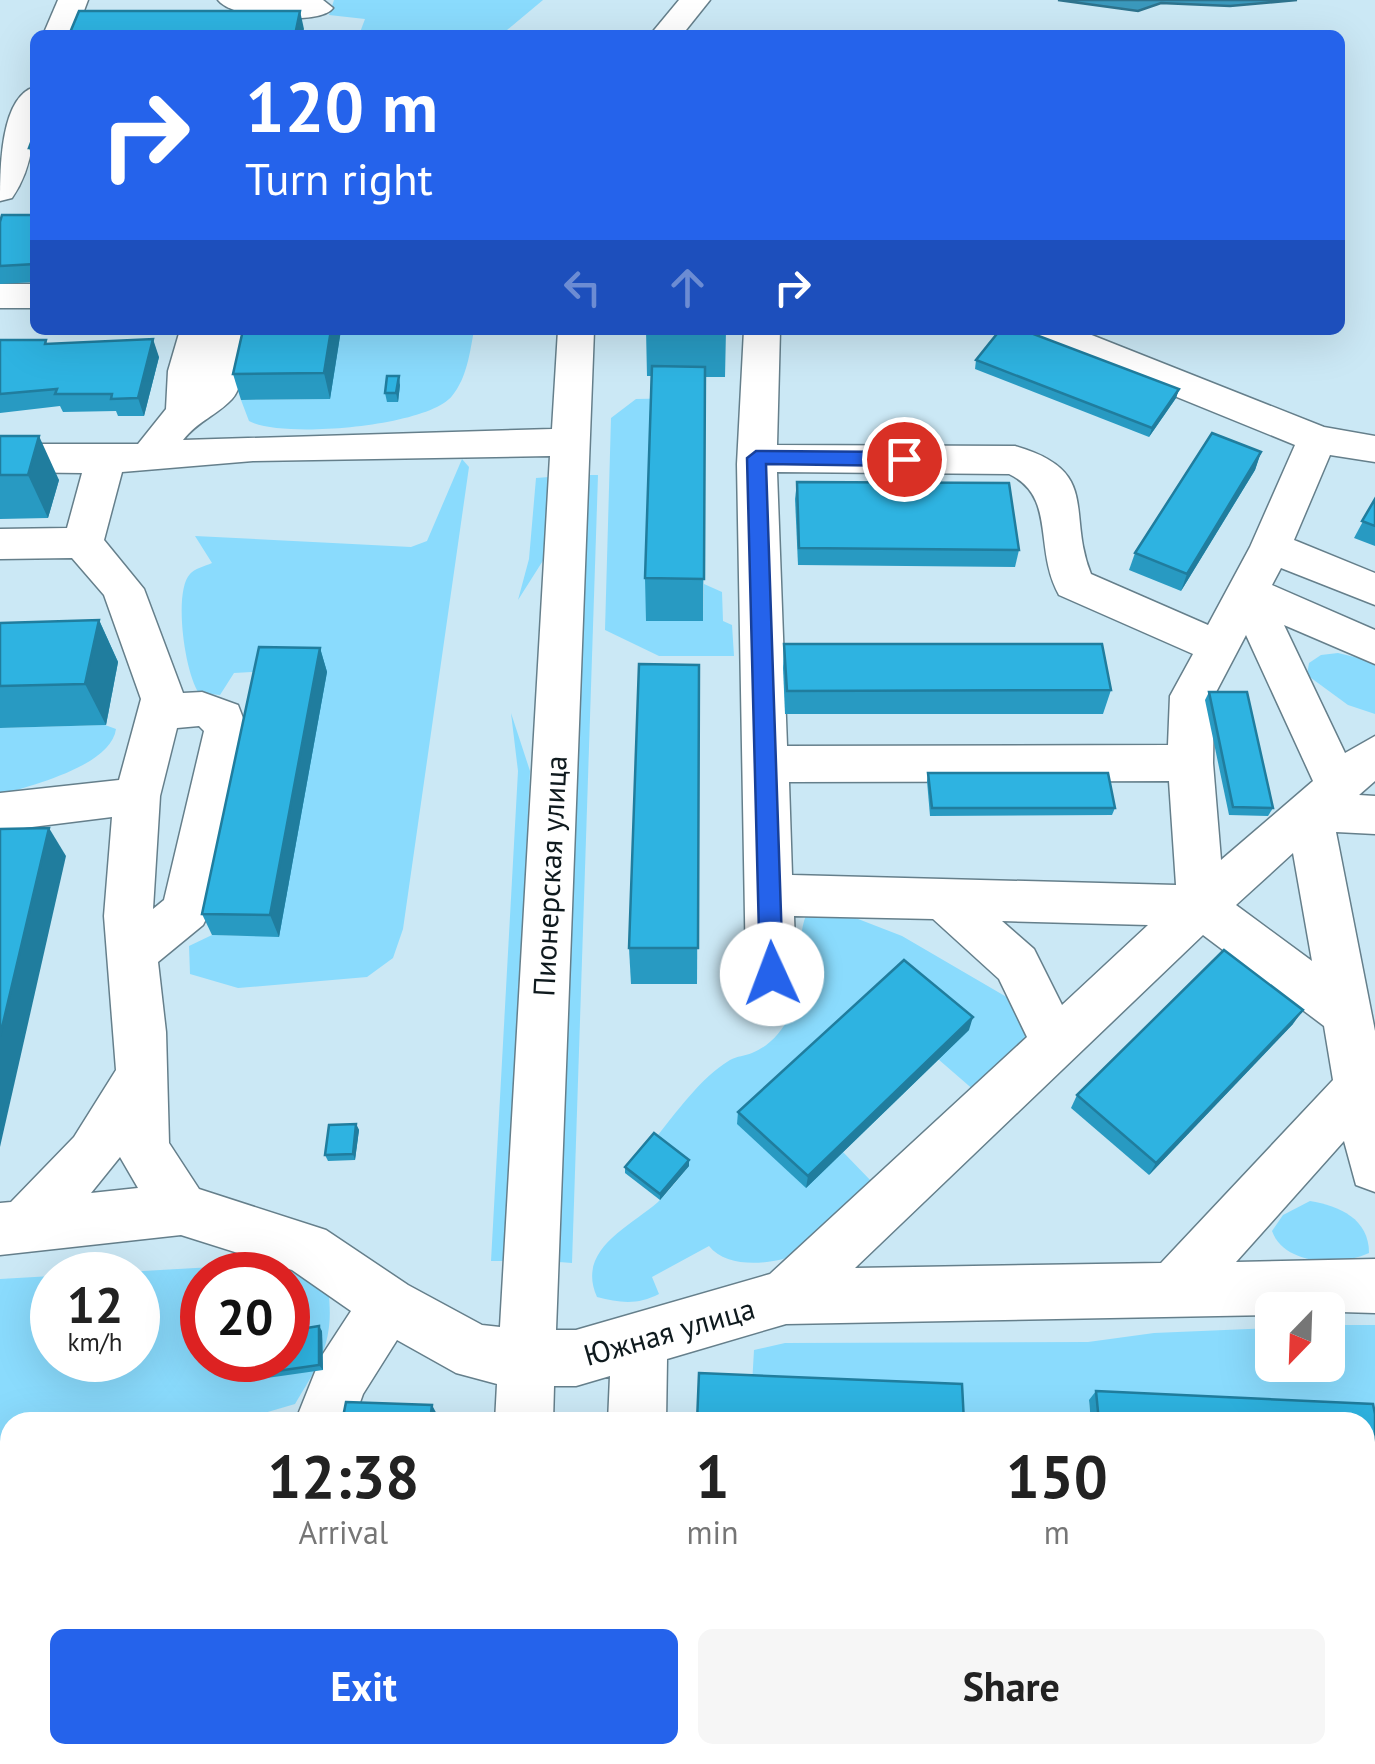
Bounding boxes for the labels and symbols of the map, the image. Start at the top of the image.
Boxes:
pin [862,417,947,502]
street label: Пионерская улица [523,755,575,997]
position arrow [720,922,824,1026]
speed limit sign: 20 [180,1252,310,1382]
street label: Южная улица [579,1288,759,1374]
north arrow [1255,1292,1345,1382]

